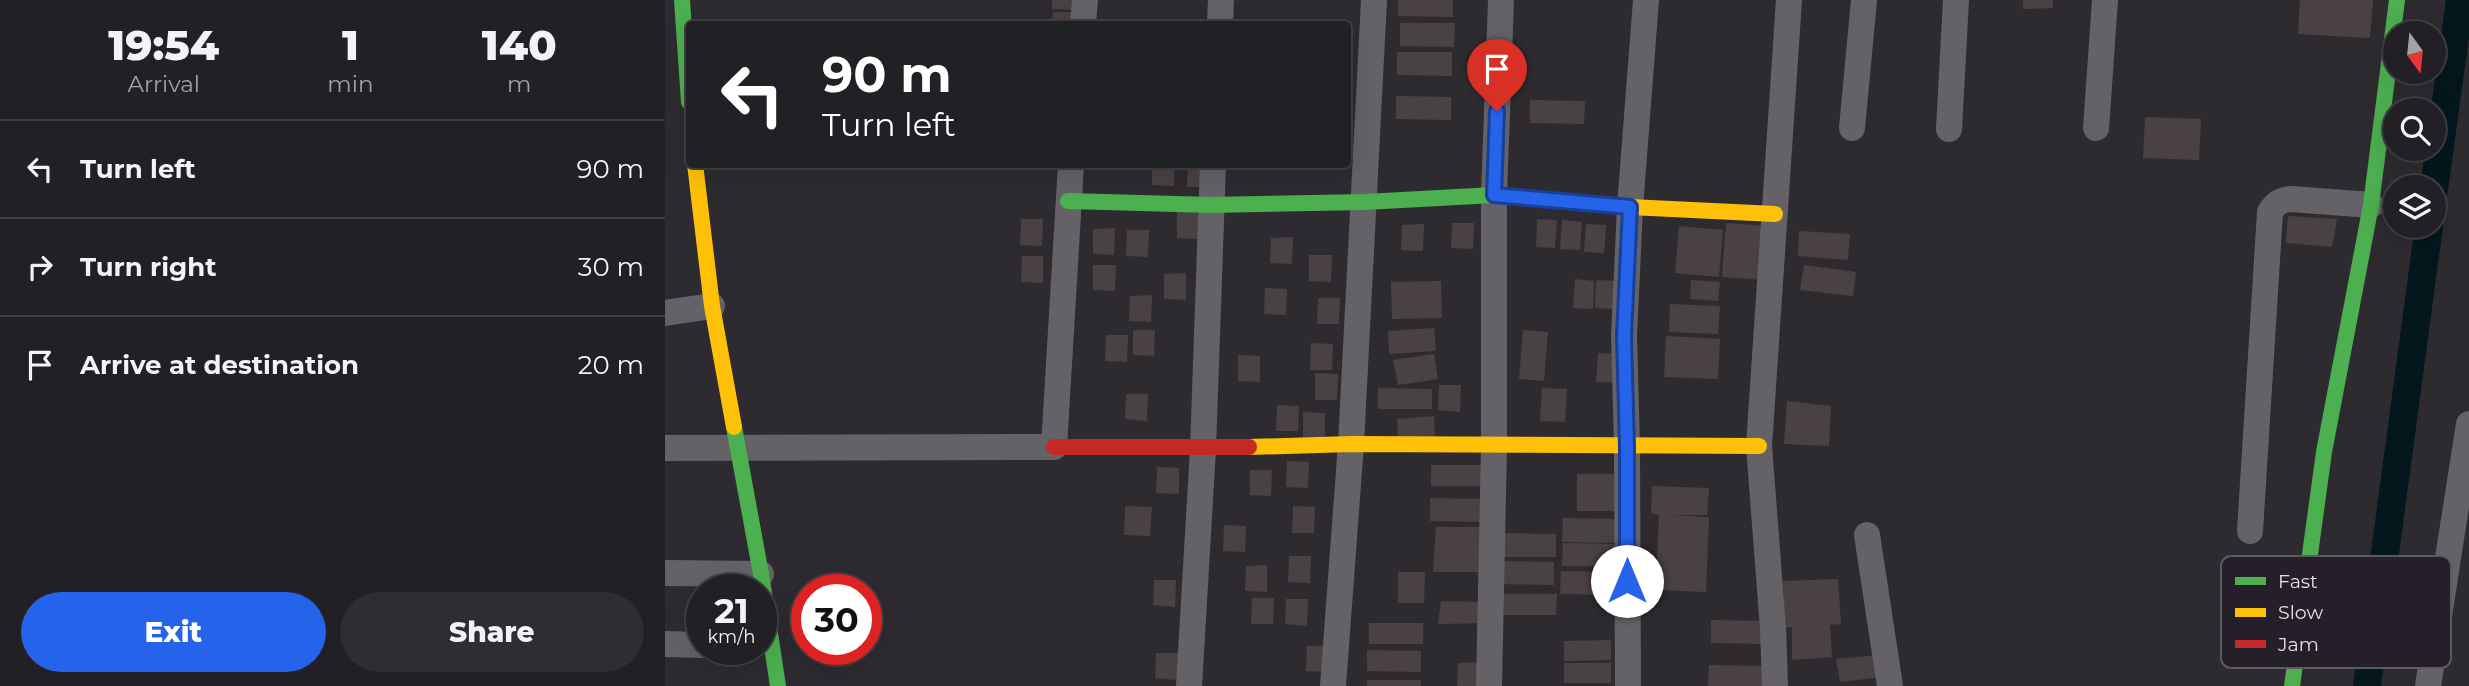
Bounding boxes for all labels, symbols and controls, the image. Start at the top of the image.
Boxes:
text: 19:54 [108,19,219,71]
text: 1 [342,19,359,71]
text: 140 [482,19,557,71]
north arrow [2383,21,2447,84]
map controls [2383,21,2446,238]
pin [1467,39,1527,111]
text: 90 m [822,45,952,104]
icon: left [707,49,798,140]
icon: arrive [1478,50,1516,88]
text: Arrival [127,70,200,98]
text: min [327,70,373,98]
text: m [507,70,531,98]
button: search [2383,98,2446,161]
text: Turn left [822,105,956,144]
icon: left [21,150,59,188]
text: Turn left [80,153,196,185]
text: 90 m [577,153,644,185]
button: layers [2383,175,2446,238]
icon: right [21,248,59,286]
text: Turn right [80,251,216,283]
text: 30 m [578,251,644,283]
icon: arrive [21,346,59,384]
text: Arrive at destination [80,349,359,381]
text: 20 m [578,349,644,381]
position arrow [1590,544,1664,618]
legend [2221,556,2451,668]
text: Fast [2278,570,2318,593]
speed limit sign: 30 [791,574,882,665]
text: 21 [714,589,749,632]
button: Exit [21,592,326,672]
button: Share [340,592,644,672]
text: Slow [2278,601,2323,624]
text: km/h [707,626,756,648]
text: Jam [2277,633,2319,656]

